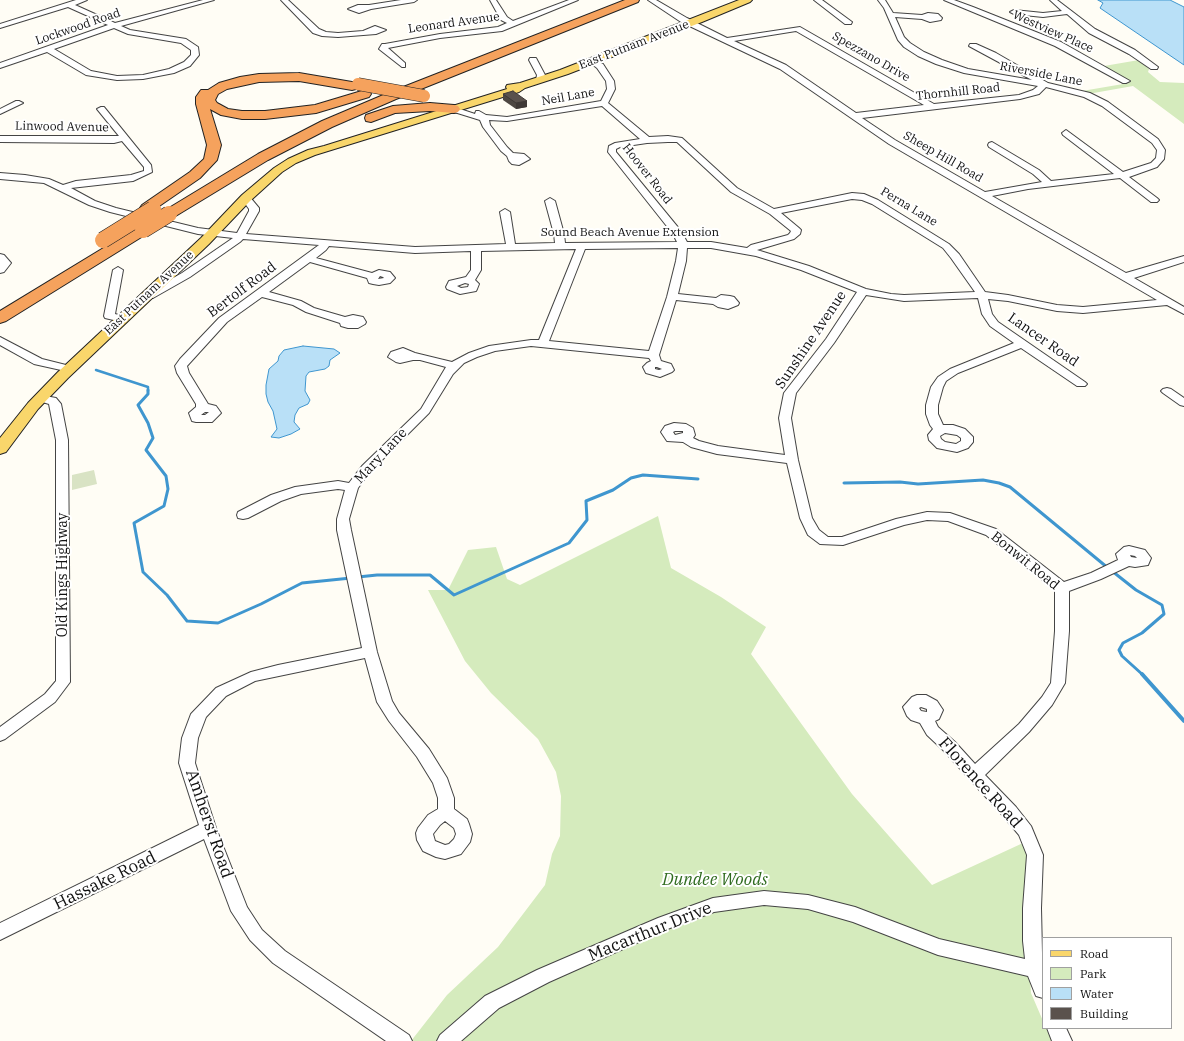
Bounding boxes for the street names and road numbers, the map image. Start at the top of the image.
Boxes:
street label: Lockwood Road [34,6,122,48]
street label: Westview Place [1011,8,1095,56]
street label: Leonard Avenue [407,9,501,37]
street label: East Putnam Avenue [577,17,691,73]
street label: Spezzano Drive [830,29,912,85]
street label: Riverside Lane [998,59,1084,89]
street label: Thornhill Road [915,80,1001,104]
street label: Neil Lane [540,85,596,109]
street label: Linwood Avenue [15,119,109,135]
street label: Sheep Hill Road [901,128,985,186]
street label: Hoover Road [619,141,675,207]
street label: Perna Lane [878,184,940,230]
street label: Sound Beach Avenue Extension [541,226,719,240]
street label: East Putnam Avenue [101,248,197,338]
street label: Bertolf Road [204,259,280,321]
street label: Sunshine Avenue [772,288,850,392]
street label: Lancer Road [1004,310,1082,370]
street label: Mary Lane [351,425,411,487]
street label: Old Kings Highway [55,513,71,637]
street label: Bonwit Road [987,528,1063,594]
street label: Florence Road [934,733,1026,833]
street label: Amherst Road [181,767,237,881]
street label: Hassake Road [50,847,160,915]
street label: Macarthur Drive [585,898,715,966]

